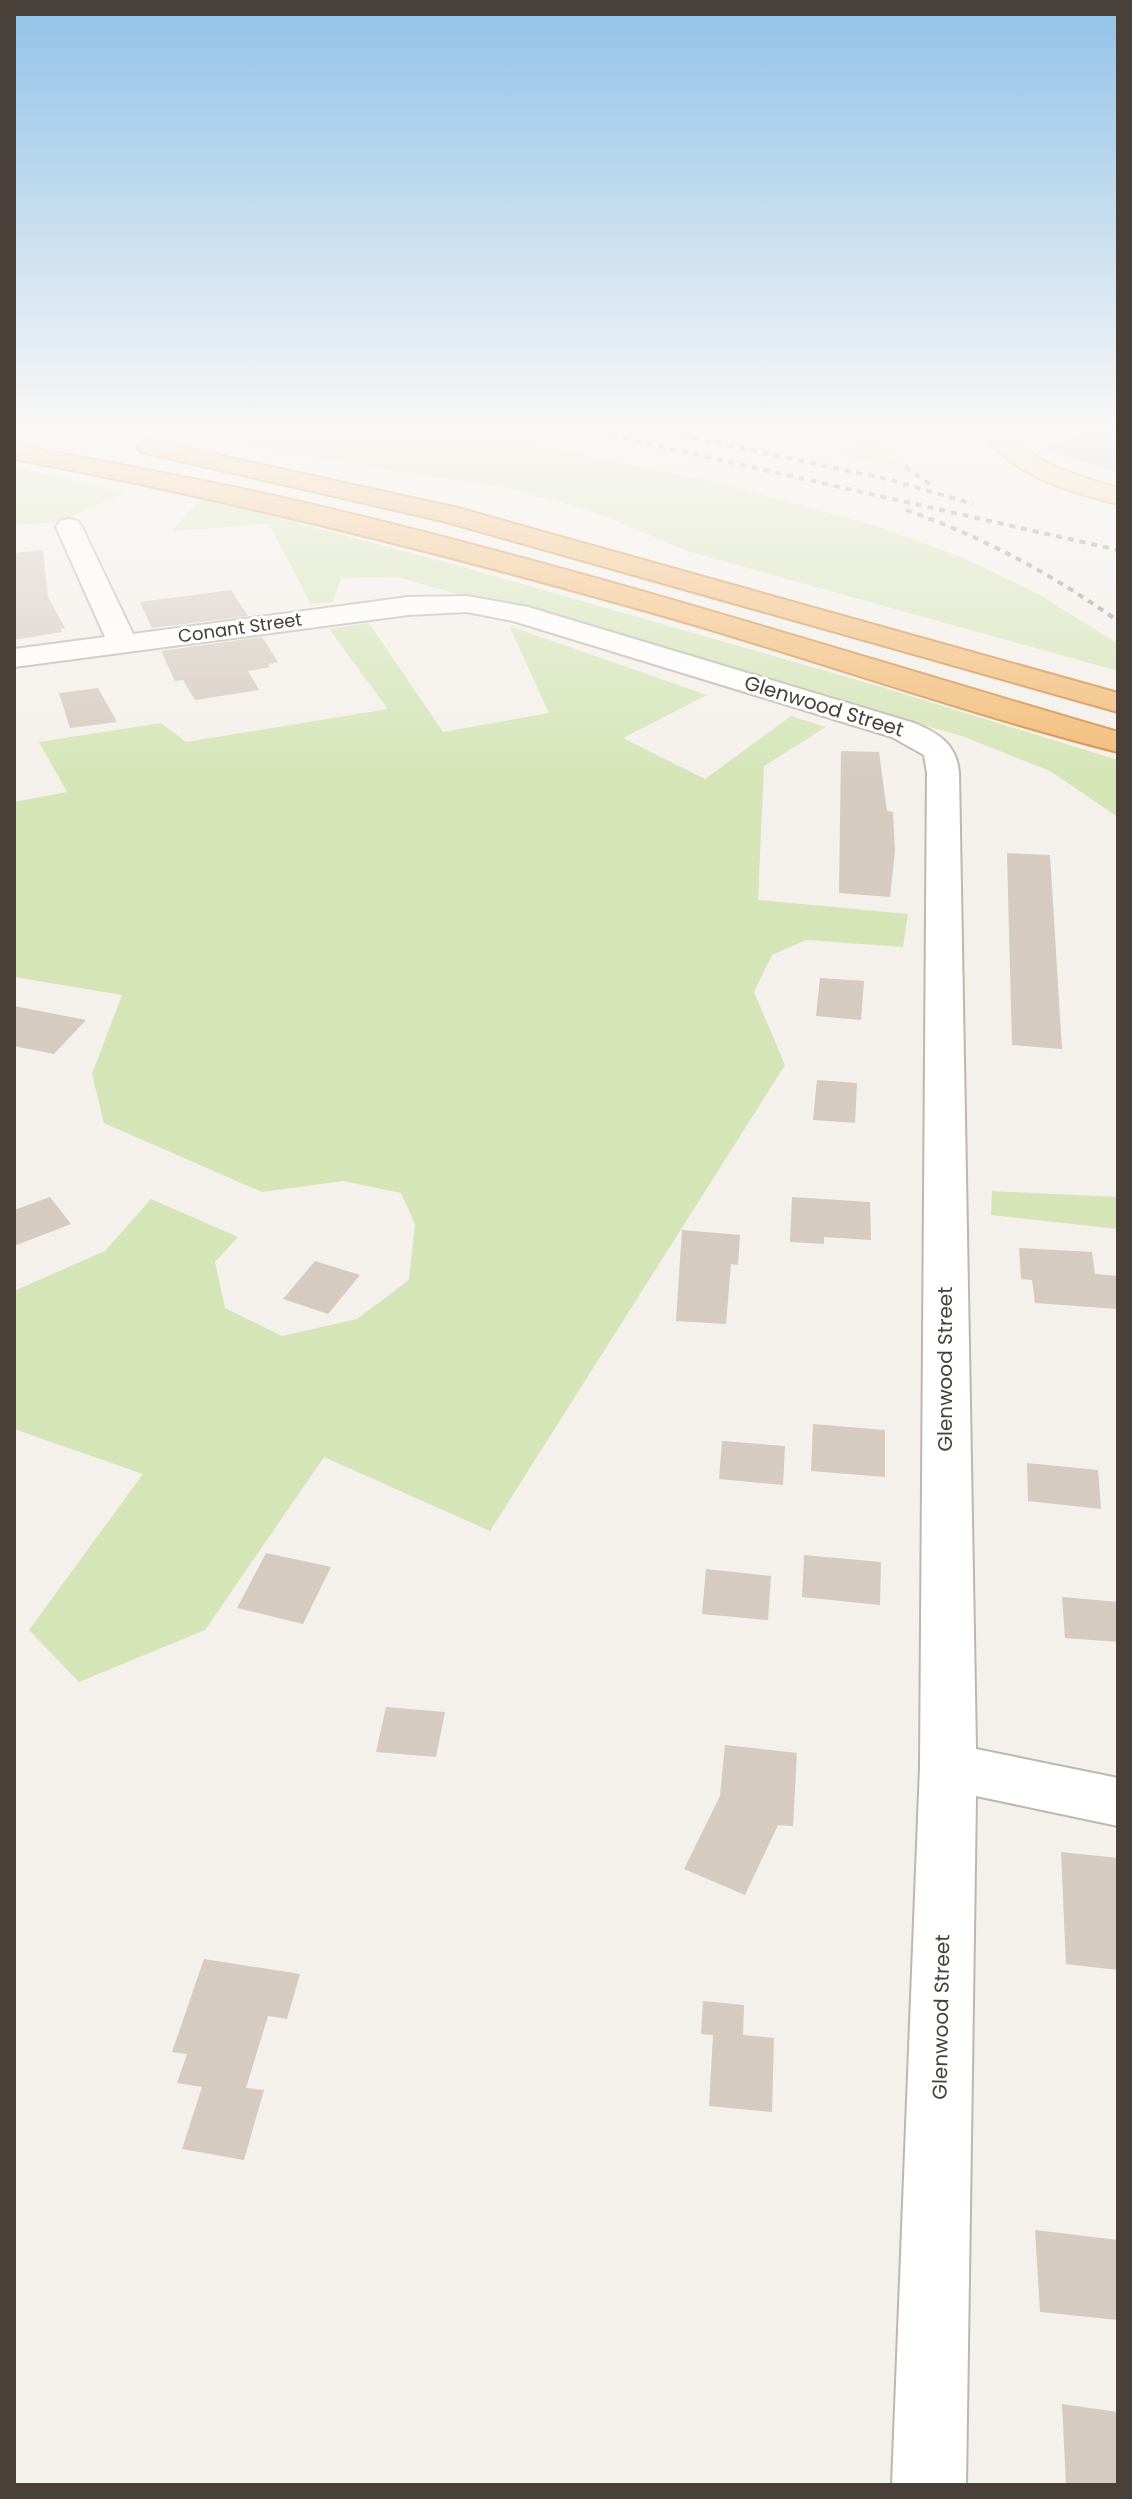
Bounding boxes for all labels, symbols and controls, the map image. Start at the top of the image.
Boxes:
street label: Conant Street [176,606,303,649]
street label: Glenwood Street [741,668,907,744]
street label: Glenwood Street [931,1286,959,1452]
street label: Glenwood Street [926,1934,956,2100]

